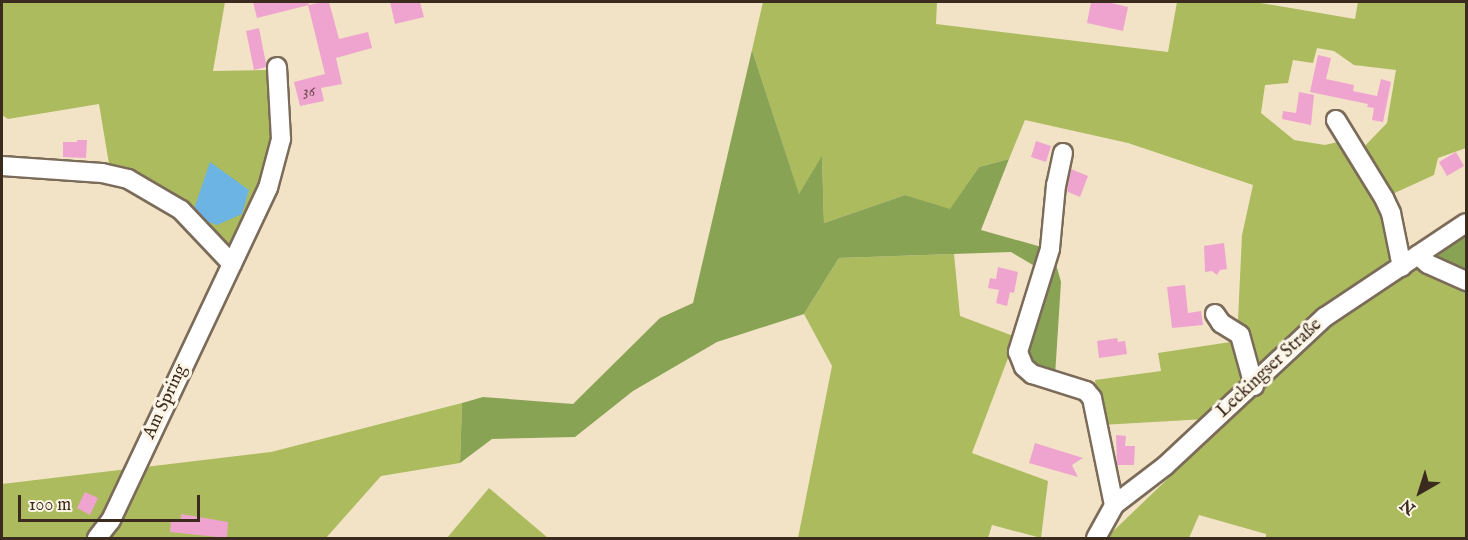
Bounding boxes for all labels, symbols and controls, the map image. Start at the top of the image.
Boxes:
house number: 36 [303,83,315,101]
street label: Leckingser Straße [1213,315,1327,423]
street label: Am Spring [139,361,193,443]
north arrow [1390,462,1450,522]
scale bar [21,483,202,521]
text: 100 m [29,494,71,517]
text: N [1397,494,1420,518]

